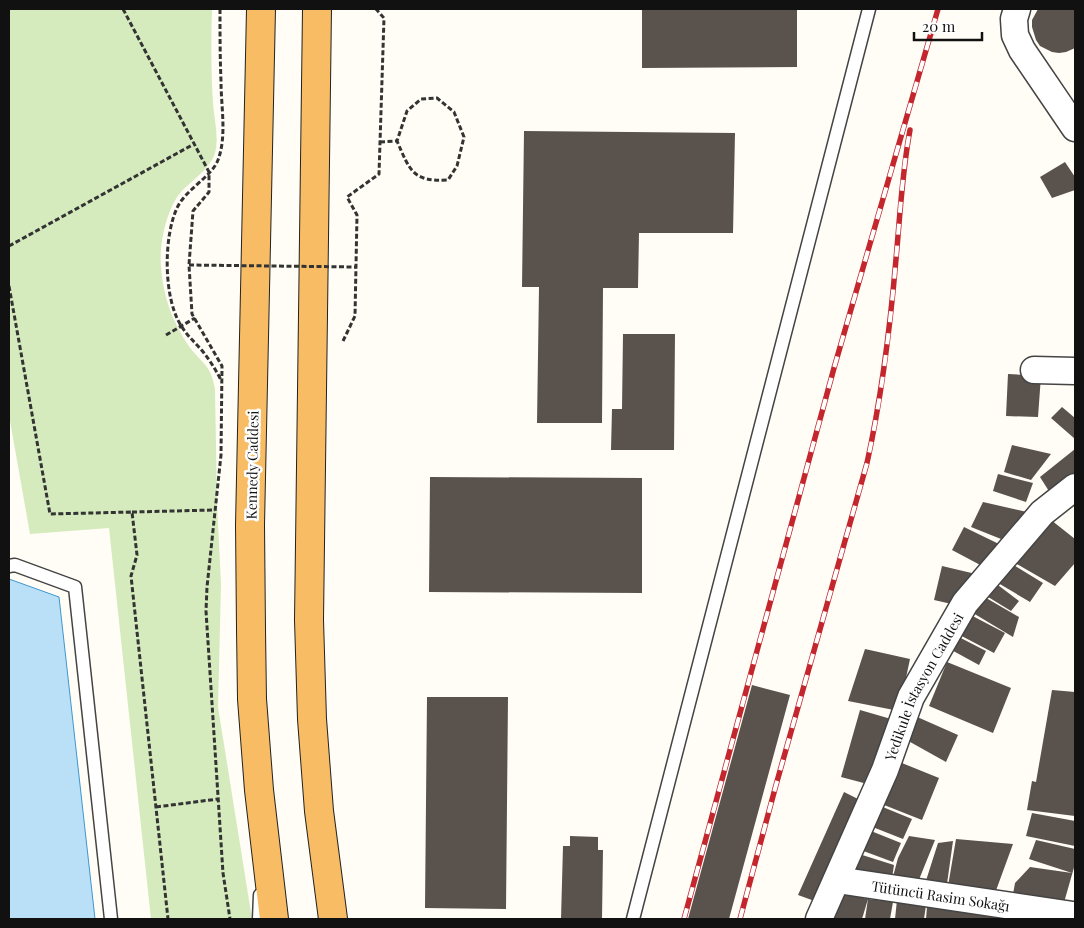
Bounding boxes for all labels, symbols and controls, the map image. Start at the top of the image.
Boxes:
scale bar [914,10,982,42]
text: 20 m [922,16,956,36]
street label: Kennedy Caddesi [242,410,262,520]
street label: Yedikule İstasyon Caddesi [879,609,967,764]
street label: Tütüncü Rasim Sokağı [871,876,1011,915]

